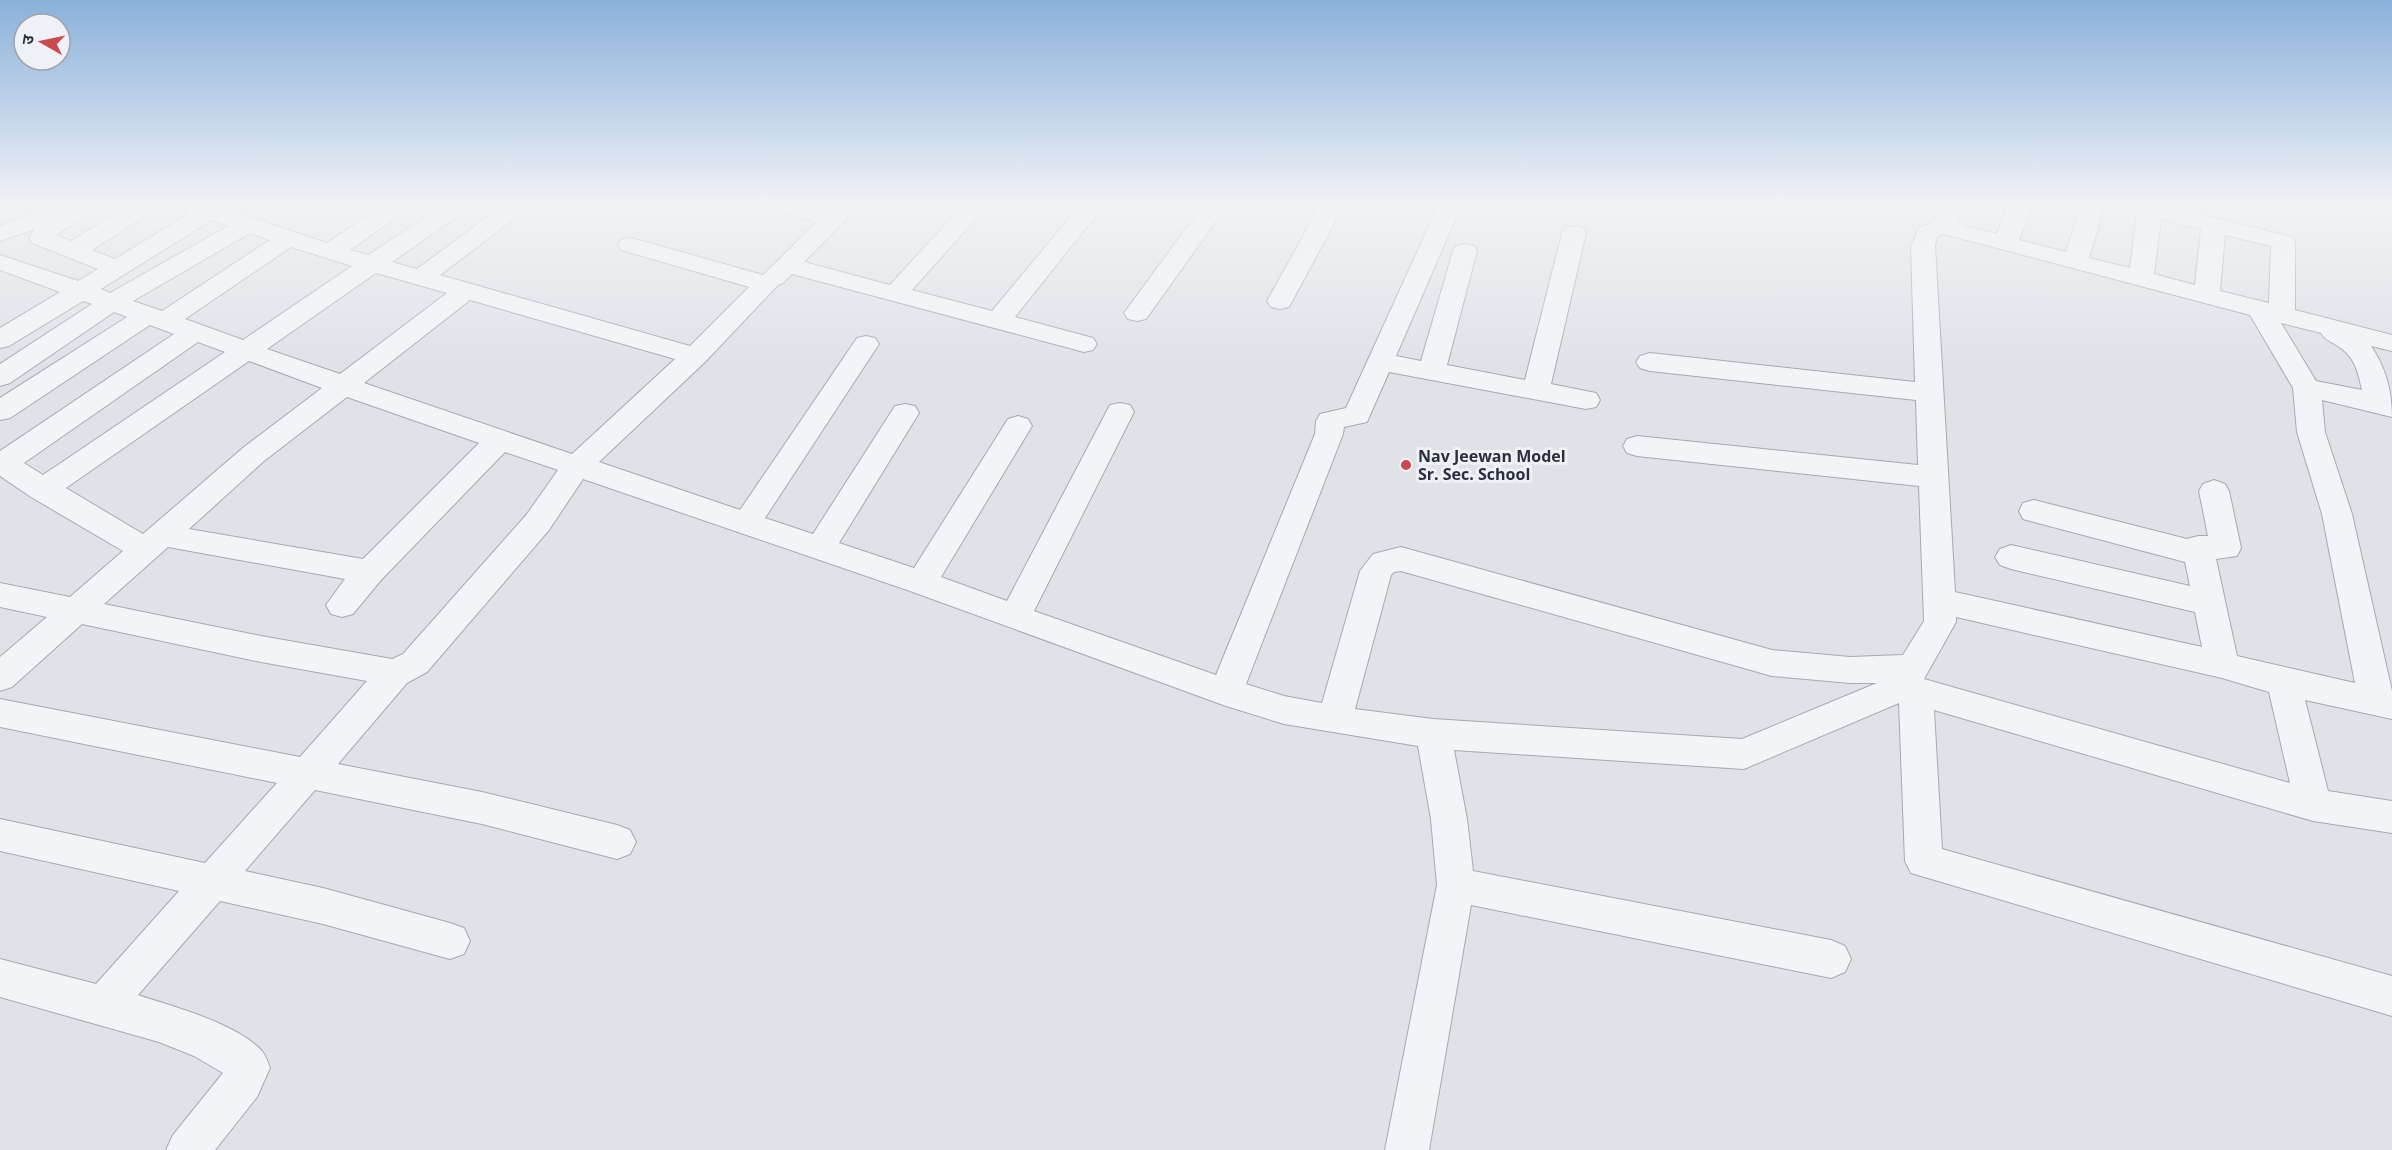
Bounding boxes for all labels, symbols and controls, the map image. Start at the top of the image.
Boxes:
north arrow [12,12,72,72]
text: उ [16,33,39,46]
place label: Nav Jeewan Model Sr. Sec. School [1418,445,1566,485]
marker: Nav Jeewan Model Sr. Sec. School [1399,458,1413,472]

